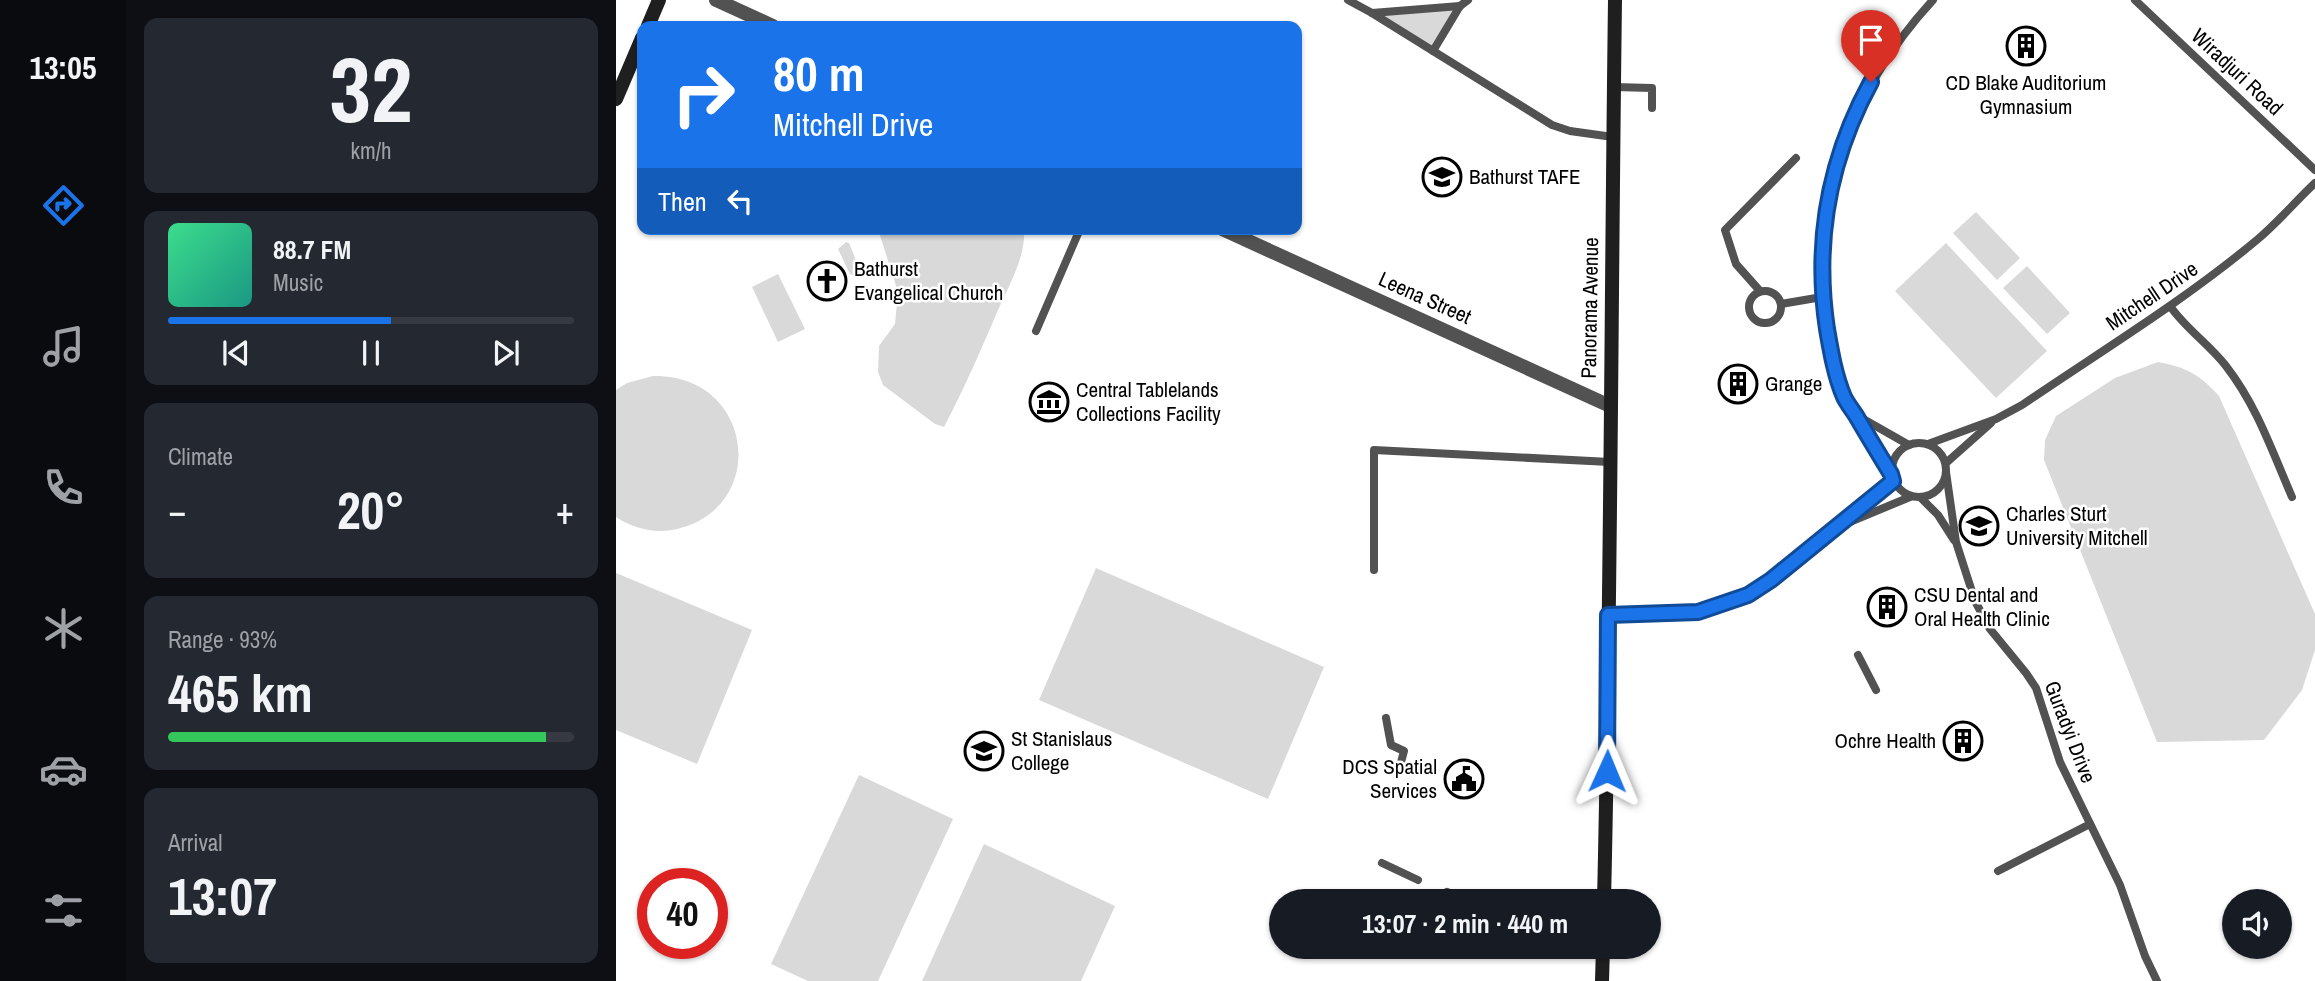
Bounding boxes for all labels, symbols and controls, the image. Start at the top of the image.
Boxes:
pin [1841,10,1901,82]
icon: arrive [1852,21,1890,59]
street label: Wiradjuri Road [2185,22,2290,122]
building icon: CD Blake Auditorium Gymnasium [2005,25,2047,67]
text: 32 [330,28,413,150]
text: 80 m [773,40,865,106]
text: 13:05 [29,46,97,89]
icon: right [658,49,749,140]
place label: CD Blake Auditorium Gymnasium [1946,68,2106,121]
text: Mitchell Drive [773,103,933,146]
text: km/h [351,135,391,166]
school or university icon: Bathurst TAFE [1421,156,1463,198]
place label: Bathurst TAFE [1469,162,1580,191]
icon: directions [39,181,88,230]
icon: left [721,182,759,220]
text: Then [658,184,707,219]
text: 88.7 FM [273,232,351,267]
street label: Panorama Avenue [1574,237,1605,379]
place label: Bathurst Evangelical Church [854,254,1003,307]
street label: Mitchell Drive [2100,254,2203,337]
church icon: Bathurst Evangelical Church [806,260,848,302]
street label: Leena Street [1374,264,1476,331]
text: Music [273,267,323,298]
icon: music [39,322,88,371]
icon: previous [217,334,255,372]
icon: pause [352,334,390,372]
icon: next [487,334,525,372]
building icon: Grange [1717,363,1759,405]
place label: Grange [1765,369,1822,398]
place label: Central Tablelands Collections Facility [1076,375,1221,428]
museum icon: Central Tablelands Collections Facility [1028,381,1070,423]
text: Climate [168,441,233,472]
icon: phone [39,463,88,512]
text: 20° [337,475,405,545]
text: − [168,485,186,536]
text: + [556,485,574,536]
place label: Charles Sturt University Mitchell [2006,499,2148,552]
school or university icon: Charles Sturt University Mitchell [1958,505,2000,547]
place label: CSU Dental and Oral Health Clinic [1914,580,2050,633]
building icon: CSU Dental and Oral Health Clinic [1866,586,1908,628]
icon: climate [39,604,88,653]
text: Range · 93% [168,624,277,655]
text: 465 km [168,658,313,728]
street label: Guradyi Drive [2038,677,2103,787]
building icon: Ochre Health [1942,720,1984,762]
place label: St Stanislaus College [1011,724,1112,777]
place label: Ochre Health [1835,726,1936,755]
school or university icon: St Stanislaus College [963,730,1005,772]
position arrow [1570,734,1644,808]
icon: car [39,745,88,794]
place label: DCS Spatial Services [1342,752,1437,805]
public building icon: DCS Spatial Services [1443,758,1485,800]
text: Arrival [168,827,223,858]
text: 13:07 [168,861,277,931]
speed limit sign: 40 [637,868,728,959]
icon: filters [39,886,88,935]
map controls [2222,889,2292,959]
button: sound [2222,889,2292,959]
text: 13:07 · 2 min · 440 m [1362,906,1568,941]

